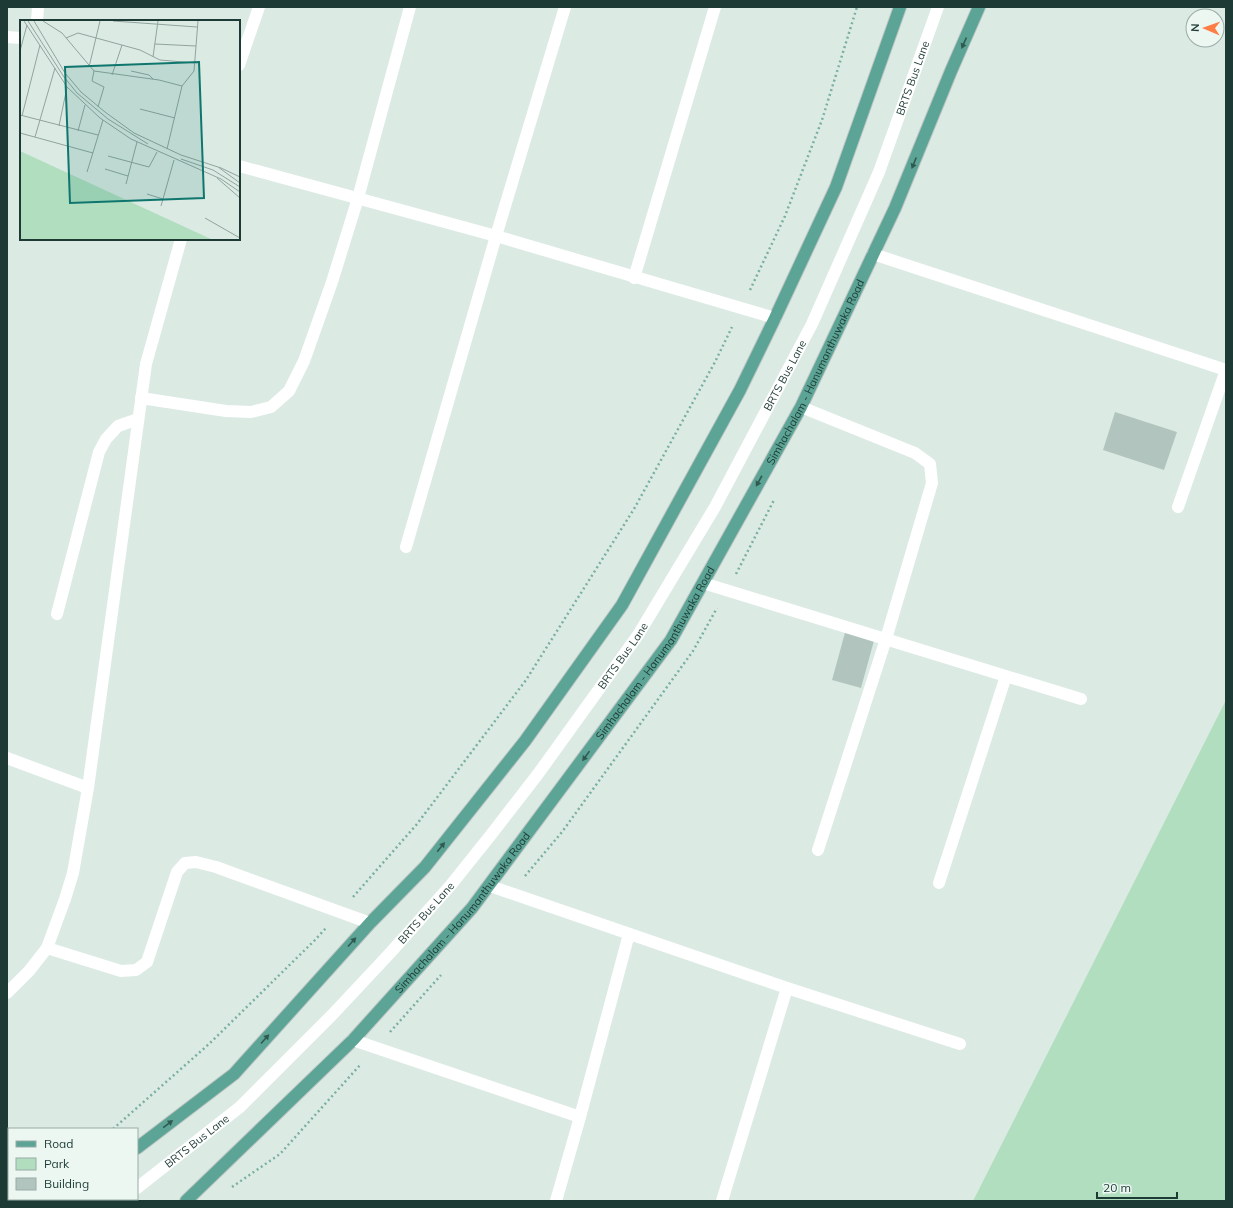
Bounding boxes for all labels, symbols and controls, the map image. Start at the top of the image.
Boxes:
north arrow [1185,8,1225,48]
inset map [20,20,240,240]
text: N [1188,23,1202,32]
one-way arrow [960,37,966,49]
street label: BRTS Bus Lane [893,39,932,117]
one-way arrow [910,157,916,169]
street label: Simhachalam - Hanumanthuwaka Road [763,277,867,467]
street label: BRTS Bus Lane [760,338,809,413]
one-way arrow [756,475,763,487]
street label: Simhachalam - Hanumanthuwaka Road [592,564,718,742]
street label: BRTS Bus Lane [594,620,651,692]
one-way arrow [582,751,590,761]
street label: Simhachalam - Hanumanthuwaka Road [391,829,533,996]
one-way arrow [436,842,445,852]
street label: BRTS Bus Lane [395,879,457,947]
one-way arrow [348,937,357,948]
one-way arrow [261,1034,270,1044]
street label: BRTS Bus Lane [162,1111,232,1171]
one-way arrow [163,1121,173,1129]
legend [8,1128,138,1200]
text: Road [44,1136,73,1151]
text: Park [44,1156,70,1171]
scale bar [1097,1174,1177,1200]
text: Building [44,1176,89,1191]
text: 20 m [1103,1180,1131,1195]

